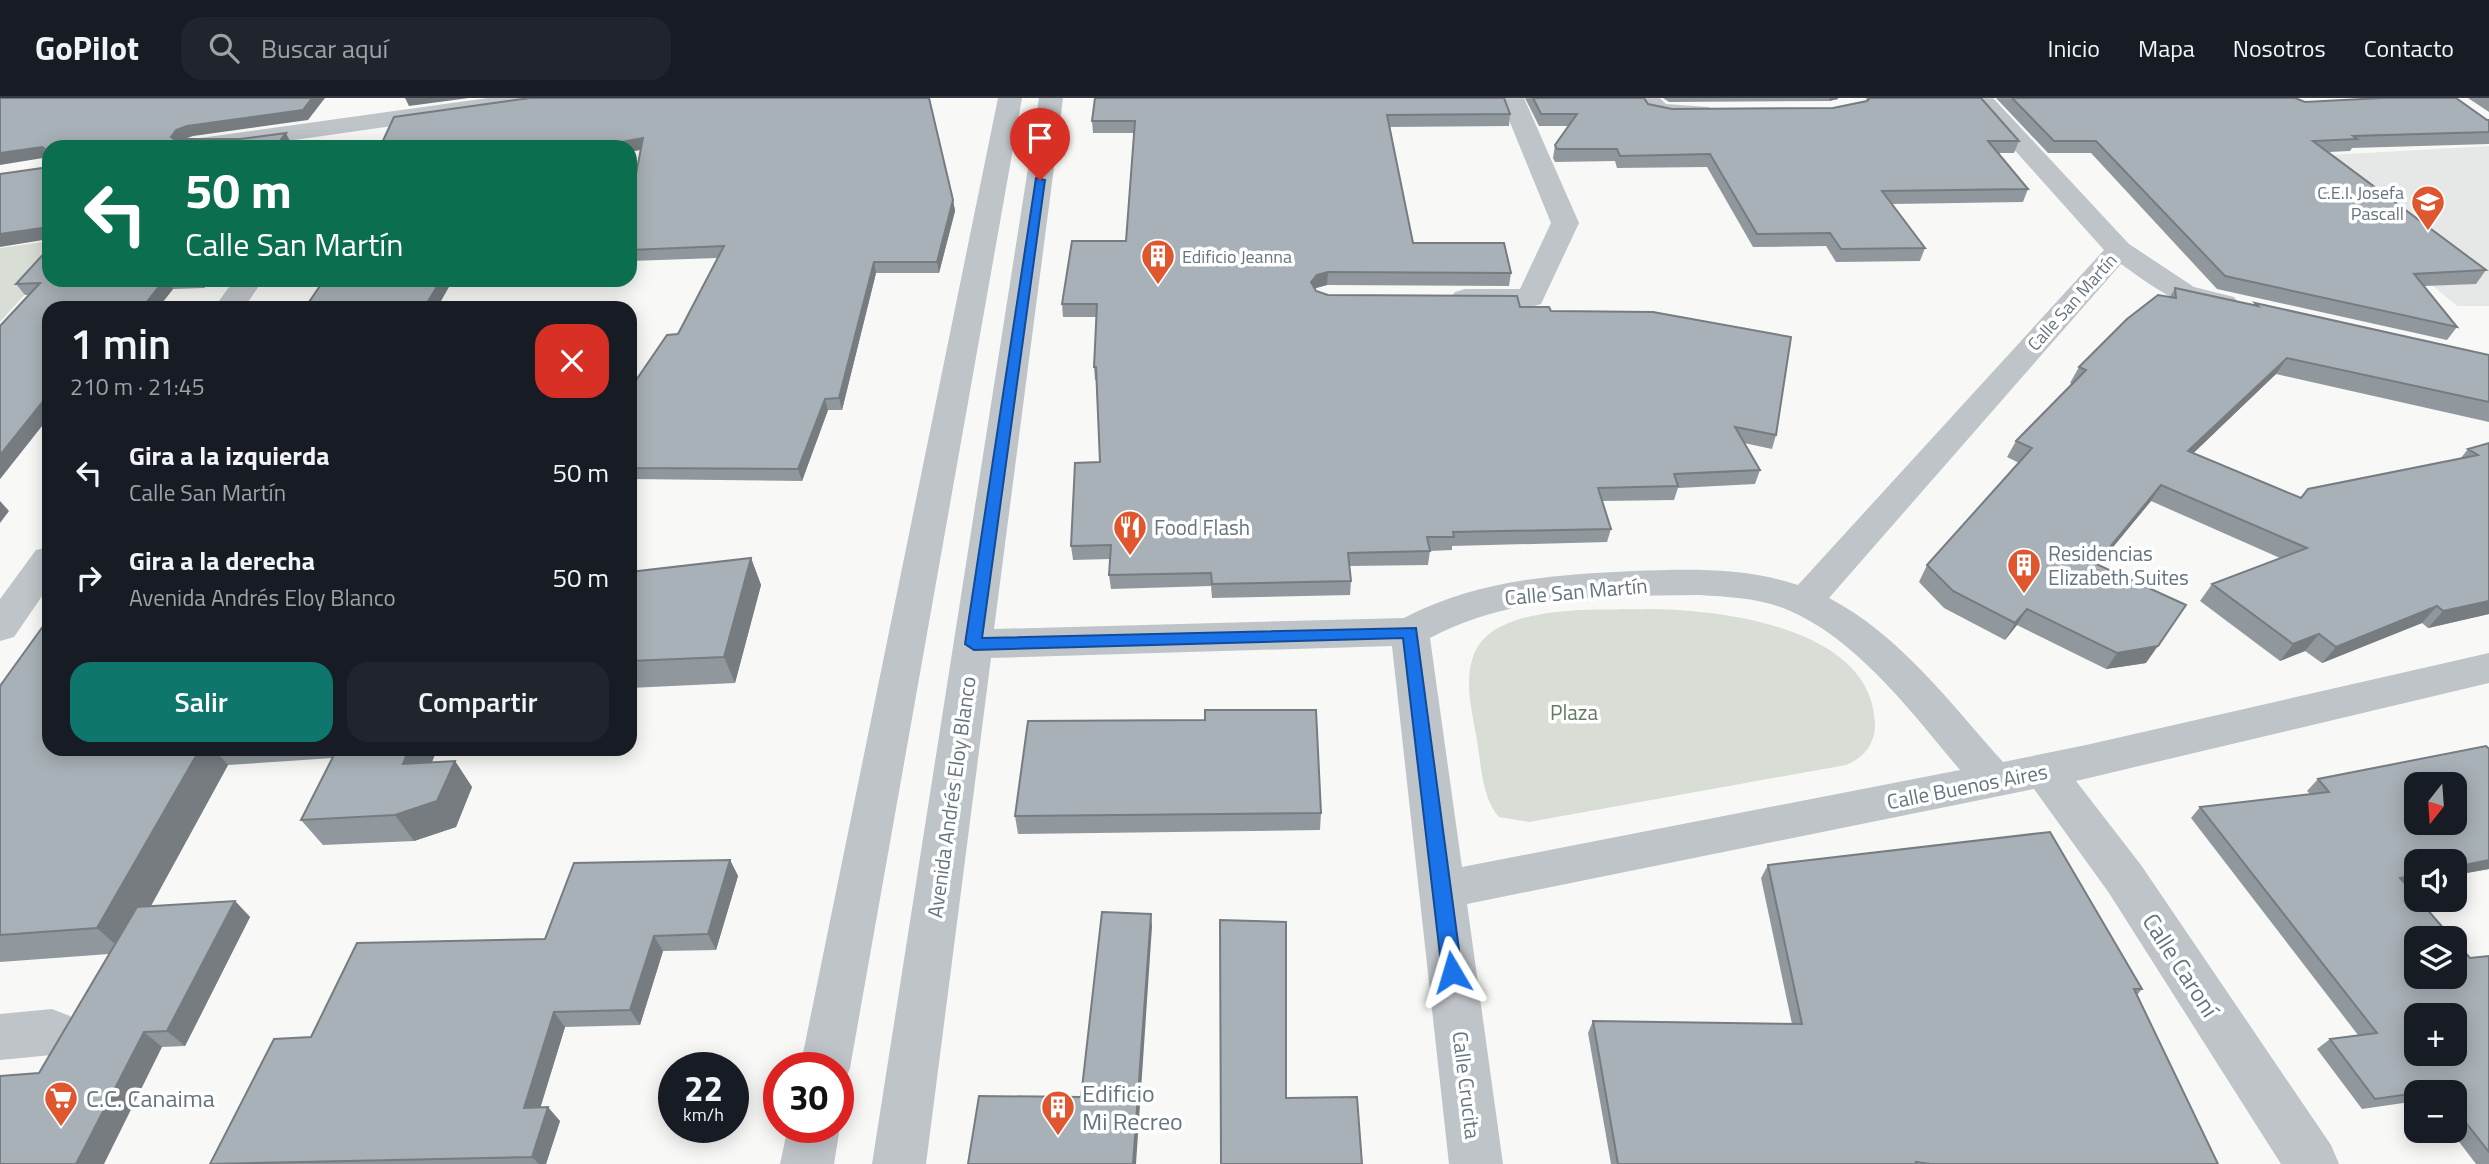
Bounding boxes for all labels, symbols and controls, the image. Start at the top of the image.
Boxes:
search box [181,17,671,80]
text: GoPilot [35,23,139,73]
icon: search [205,29,243,67]
text: Buscar aquí [261,29,388,68]
text: Inicio [2048,30,2100,66]
text: Mapa [2138,30,2195,66]
text: Nosotros [2233,30,2326,66]
text: Contacto [2364,30,2454,66]
pin [1010,108,1070,180]
icon: arrive [1021,119,1059,157]
text: 50 m [185,152,292,227]
icon: left [70,168,161,259]
place label: C.E.I. Josefa Pascall [2317,179,2404,227]
school or university icon: C.E.I. Josefa Pascall [2409,183,2447,232]
text: Calle San Martín [185,220,403,268]
building icon: Edificio Jeanna [1139,237,1177,286]
place label: Edificio Jeanna [1182,243,1292,270]
street label: Calle San Martín [2021,247,2123,357]
text: 1 min [70,311,171,375]
button: close [535,324,609,398]
text: 210 m · 21:45 [70,369,205,404]
text: Gira a la izquierda [129,436,330,475]
text: 50 m [552,453,609,492]
icon: left [70,454,108,492]
text: Calle San Martín [129,475,286,510]
restaurant icon: Food Flash [1111,508,1149,557]
place label: Food Flash [1154,511,1250,543]
place label: Residencias Elizabeth Suites [2048,537,2189,593]
text: Gira a la derecha [129,541,315,580]
building icon: Residencias Elizabeth Suites [2005,546,2043,595]
text: 50 m [552,558,609,597]
icon: right [70,559,108,597]
street label: Calle San Martín [1503,569,1649,613]
text: Avenida Andrés Eloy Blanco [129,580,396,615]
button: Salir [70,662,333,742]
button: Compartir [347,662,609,742]
street label: Avenida Andrés Eloy Blanco [918,674,984,920]
park label: Plaza [1550,696,1598,728]
street label: Calle Buenos Aires [1884,755,2050,817]
north arrow [2404,772,2468,835]
map controls [2404,772,2467,1143]
button: sound [2404,849,2467,912]
street label: Calle Caroní [2134,906,2229,1026]
button: layers [2404,926,2467,989]
position arrow [1415,935,1489,1009]
button: + [2404,1003,2467,1066]
street label: Calle Crucita [1445,1029,1490,1141]
speed limit sign: 30 [763,1052,854,1143]
text: 22 [684,1061,723,1115]
place label: Edificio Mi Recreo [1082,1075,1183,1139]
supermarket icon: C.C. Canaima [42,1079,80,1128]
place label: C.C. Canaima [86,1080,215,1116]
button: − [2404,1080,2467,1143]
building icon: Edificio Mi Recreo [1039,1088,1077,1137]
text: km/h [683,1101,724,1128]

